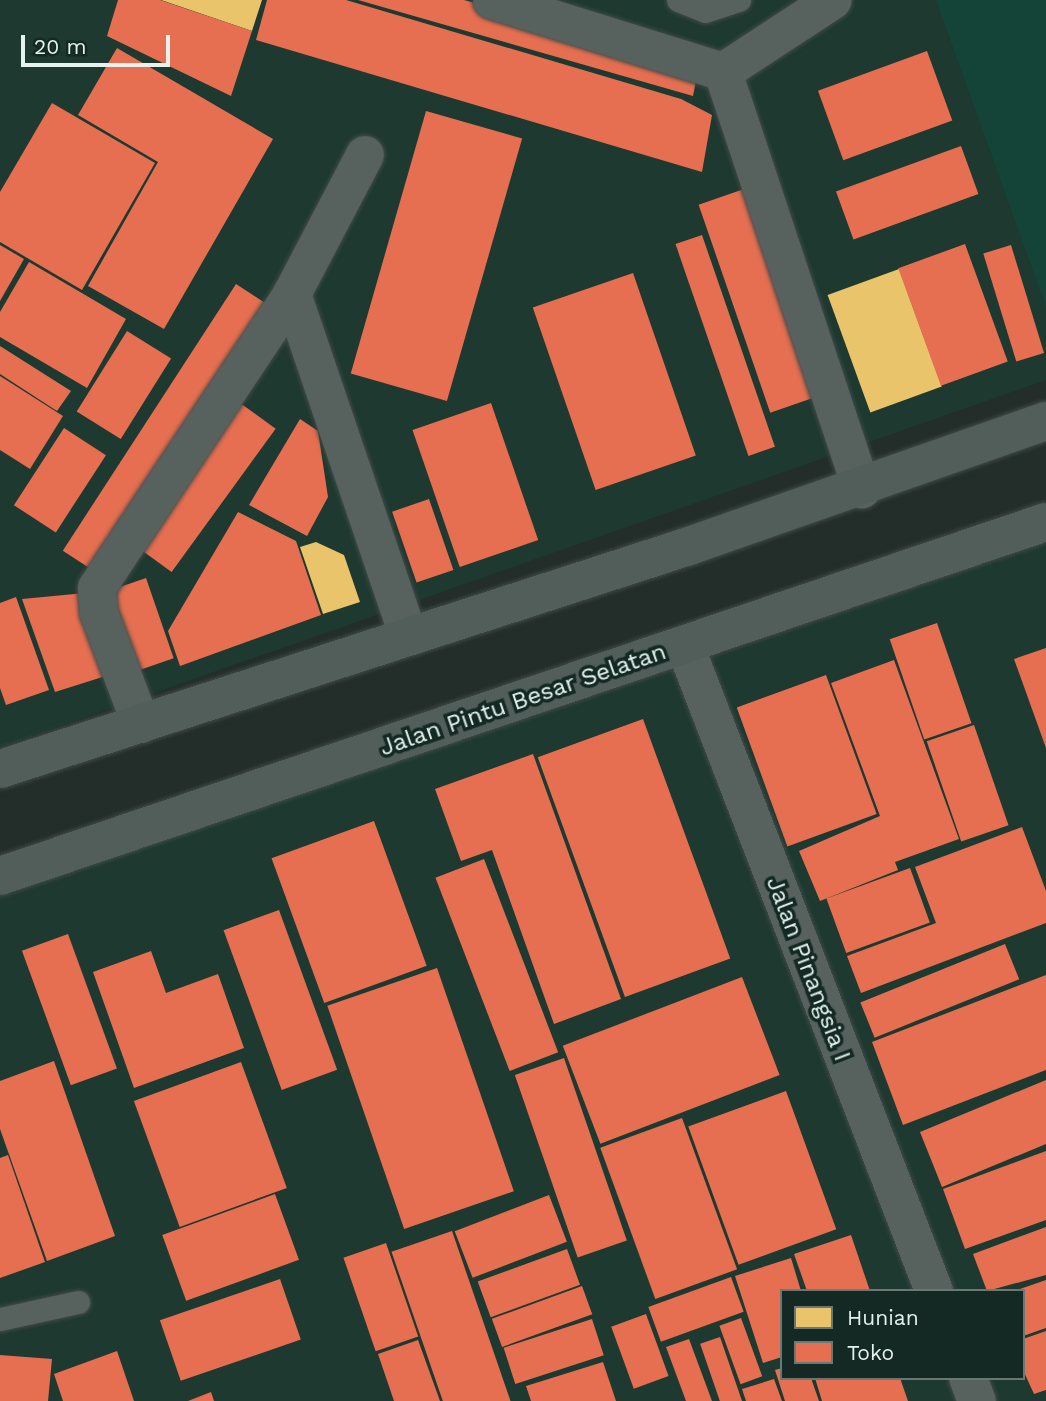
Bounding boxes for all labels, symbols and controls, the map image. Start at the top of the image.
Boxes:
scale bar [24,21,173,65]
text: 20 m [34,34,86,59]
street label: Jalan Pintu Besar Selatan [376,637,670,763]
street label: Jalan Pinangsia I [759,872,857,1066]
legend [780,1289,1025,1380]
text: Hunian [847,1305,919,1330]
text: Toko [847,1340,894,1365]

